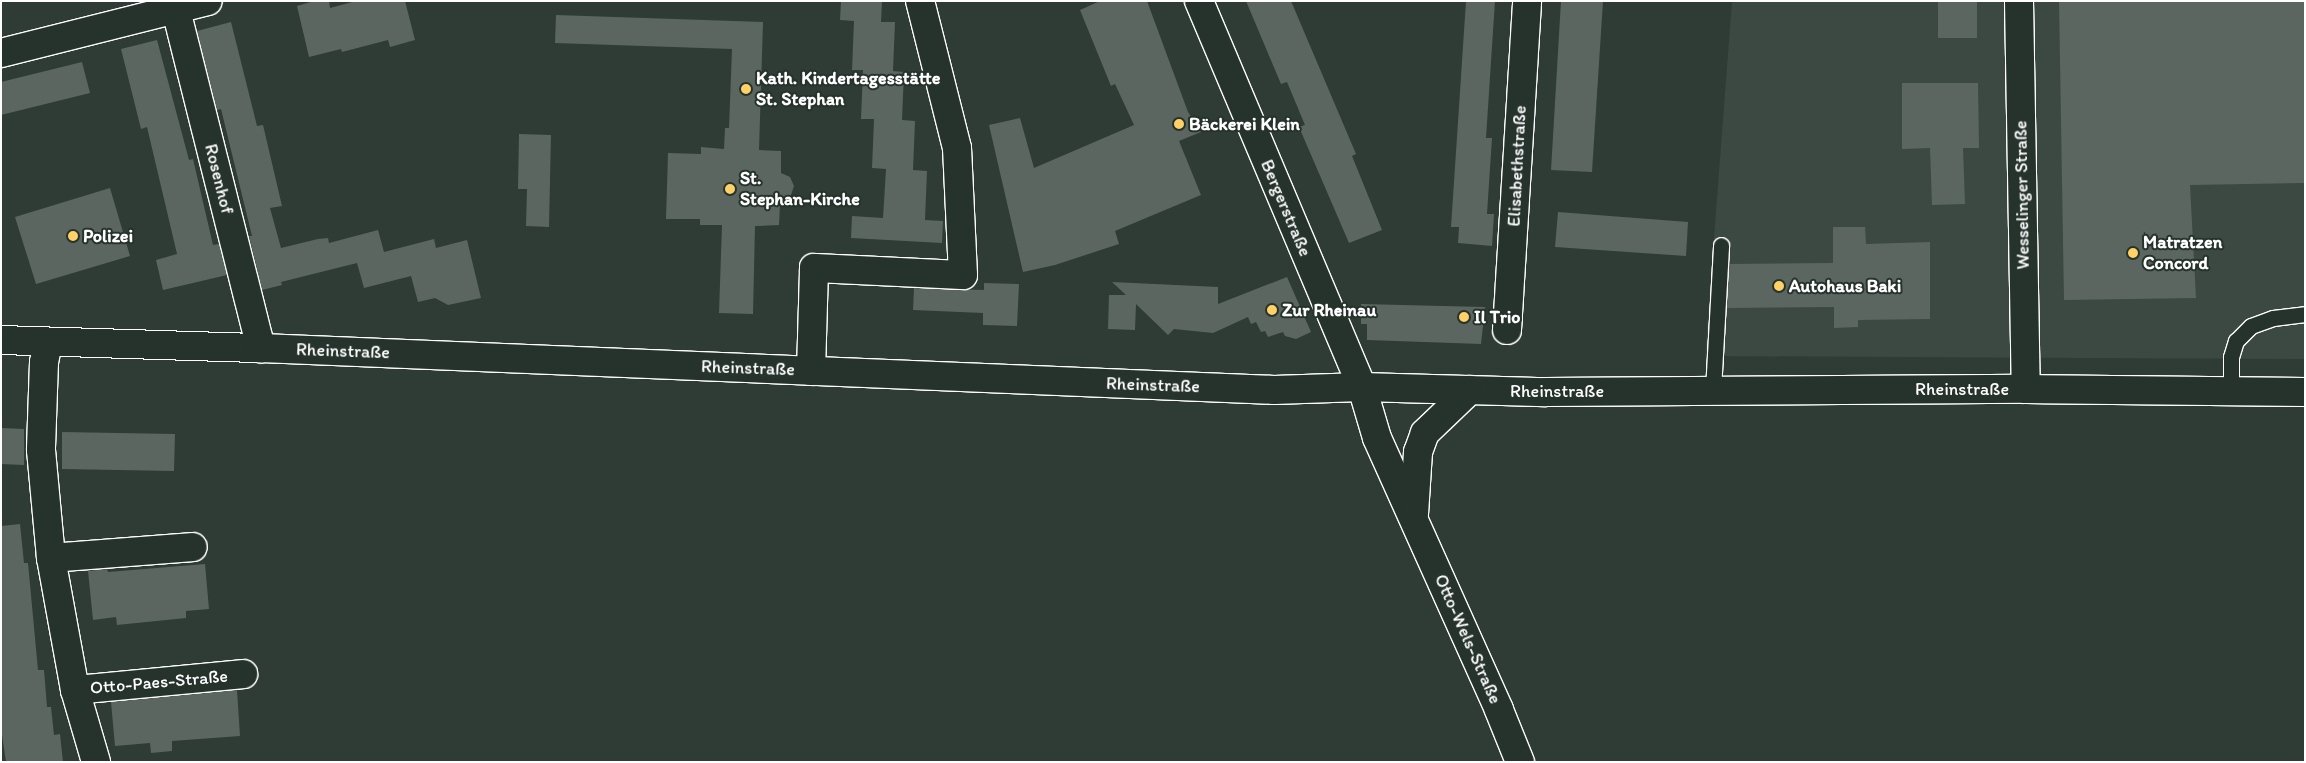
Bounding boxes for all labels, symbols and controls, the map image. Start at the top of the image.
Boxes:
place label: Kath. Kindertagesstätte St. Stephan [756,68,940,110]
marker: Kath. Kindertagesstätte St. Stephan [740,83,752,95]
street label: Elisabethstraße [1503,105,1531,227]
place label: Bäckerei Klein [1189,113,1300,135]
marker: Bäckerei Klein [1173,118,1185,130]
street label: Wesselinger Straße [2010,120,2034,270]
street label: Rosenhof [200,142,238,216]
street label: Bergerstraße [1256,156,1316,260]
place label: St. Stephan-Kirche [740,168,860,210]
marker: St. Stephan-Kirche [724,183,736,195]
place label: Polizei [83,225,133,247]
marker: Polizei [67,230,79,242]
place label: Matratzen Concord [2143,232,2222,274]
marker: Matratzen Concord [2127,247,2139,259]
place label: Autohaus Baki [1789,275,1902,297]
marker: Autohaus Baki [1773,280,1785,292]
place label: Zur Rheinau [1282,299,1376,321]
marker: Zur Rheinau [1266,304,1278,316]
place label: Il Trio [1474,306,1520,328]
marker: Il Trio [1458,311,1470,323]
street label: Rheinstraße [296,339,390,363]
street label: Rheinstraße [701,356,795,380]
street label: Rheinstraße [1106,373,1200,397]
street label: Rheinstraße [1915,378,2009,400]
street label: Rheinstraße [1510,380,1604,402]
street label: Otto-Wels-Straße [1430,571,1506,707]
street label: Otto-Paes-Straße [89,665,229,699]

